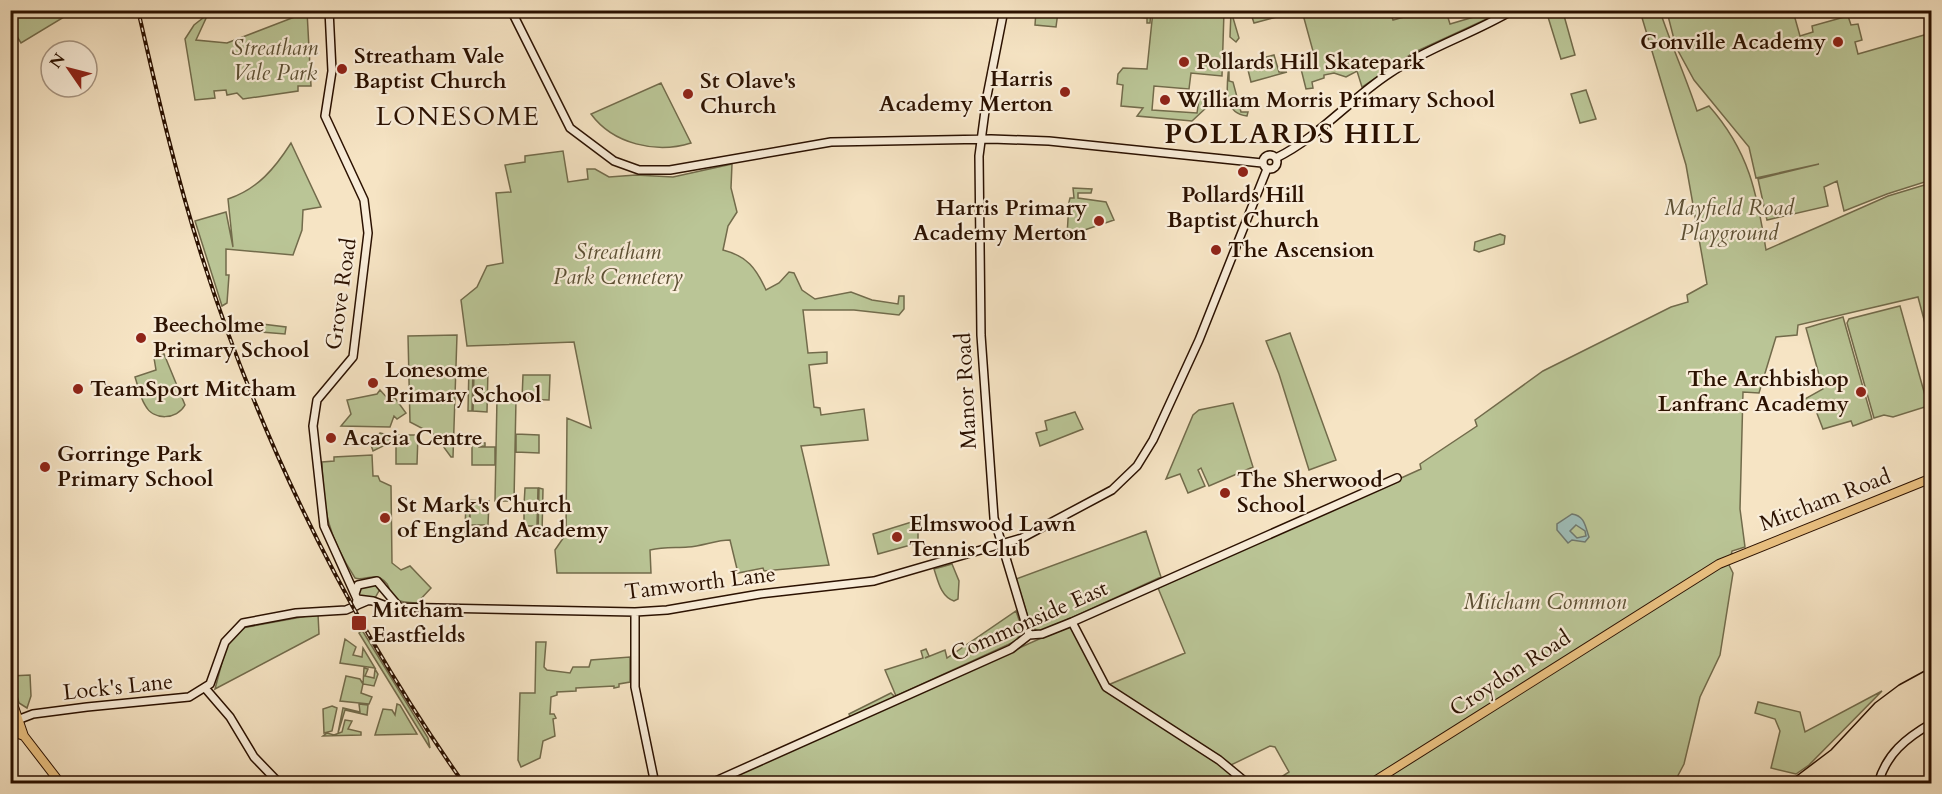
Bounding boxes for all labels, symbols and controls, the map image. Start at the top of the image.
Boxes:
place label: Gonville Academy [1640,27,1826,57]
park label: Streatham Vale Park [232,33,319,88]
marker: Gonville Academy [1831,35,1845,49]
north arrow [39,39,99,99]
place label: Streatham Vale Baptist Church [354,41,507,96]
place label: Pollards Hill Skatepark [1196,47,1425,77]
text: N [45,49,71,73]
marker: Pollards Hill Skatepark [1177,55,1191,69]
marker: Streatham Vale Baptist Church [335,62,349,76]
place label: Harris Academy Merton [879,64,1053,119]
place label: St Olave's Church [700,66,796,121]
marker: Harris Academy Merton [1058,85,1072,99]
place label: William Morris Primary School [1176,85,1496,115]
marker: St Olave's Church [681,87,695,101]
marker: William Morris Primary School [1158,93,1172,107]
district label: LONESOME [376,99,540,134]
district label: POLLARDS HILL [1164,115,1422,153]
marker: Pollards Hill Baptist Church [1236,165,1250,179]
place label: Pollards Hill Baptist Church [1167,180,1319,235]
place label: Harris Primary Academy Merton [913,193,1087,248]
park label: Mayfield Road Playground [1664,193,1795,248]
marker: Harris Primary Academy Merton [1092,214,1106,228]
place label: The Ascension [1228,235,1375,265]
street label: Grove Road [318,236,364,352]
park label: Streatham Park Cemetery [553,237,683,292]
marker: The Ascension [1209,243,1223,257]
place label: Beecholme Primary School [153,310,310,365]
marker: Beecholme Primary School [134,331,148,345]
street label: Manor Road [948,332,984,450]
place label: Lonesome Primary School [385,355,542,410]
place label: The Archbishop Lanfranc Academy [1658,364,1849,419]
place label: TeamSport Mitcham [90,374,297,404]
marker: Lonesome Primary School [366,376,380,390]
marker: TeamSport Mitcham [71,382,85,396]
marker: The Archbishop Lanfranc Academy [1854,385,1868,399]
place label: Acacia Centre [343,423,483,453]
marker: Acacia Centre [324,431,338,445]
place label: Gorringe Park Primary School [57,439,214,494]
marker: Gorringe Park Primary School [38,460,52,474]
street label: Mitcham Road [1755,461,1895,539]
place label: The Sherwood School [1237,465,1383,520]
marker: The Sherwood School [1218,486,1232,500]
place label: St Mark's Church of England Academy [397,490,609,545]
place label: Elmswood Lawn Tennis Club [909,509,1076,564]
marker: St Mark's Church of England Academy [378,511,392,525]
marker: Elmswood Lawn Tennis Club [890,530,904,544]
street label: Tamworth Lane [623,559,777,607]
street label: Commonside East [946,573,1112,669]
park label: Mitcham Common [1464,587,1627,617]
place label: Mitcham Eastfields [372,595,465,650]
marker: Mitcham Eastfields [350,614,368,632]
street label: Croydon Road [1444,622,1577,723]
street label: Lock's Lane [61,666,175,708]

